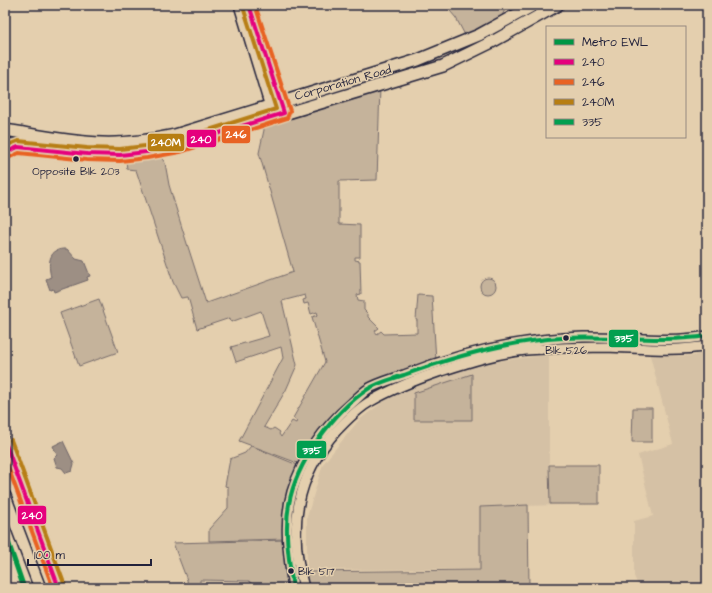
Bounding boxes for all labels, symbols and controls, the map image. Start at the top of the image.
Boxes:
legend [546,26,686,138]
text: Metro EWL [582,34,649,51]
text: 240 [582,54,605,71]
street label: Corporation Road [293,61,393,105]
text: 246 [582,74,605,91]
text: 240M [582,94,615,111]
text: 335 [582,114,603,131]
line badge: 246 [221,125,251,144]
text: 246 [225,127,246,142]
line badge: 240 [186,129,217,148]
text: 240 [190,132,211,147]
line badge: 240M [147,133,185,152]
text: 240M [150,135,181,150]
marker: Opposite Blk 203 [71,154,81,164]
place label: Opposite Blk 203 [32,164,120,179]
line badge: 335 [608,329,639,348]
text: 335 [614,331,634,346]
marker: Blk 526 [561,333,571,343]
place label: Blk 526 [545,343,587,358]
line badge: 335 [296,440,327,459]
text: 335 [302,443,322,458]
line badge: 240 [17,505,47,525]
text: 240 [21,508,42,523]
scale bar [28,541,151,567]
text: 100 m [34,547,65,564]
place label: Blk 517 [298,564,335,579]
marker: Blk 517 [286,566,296,576]

